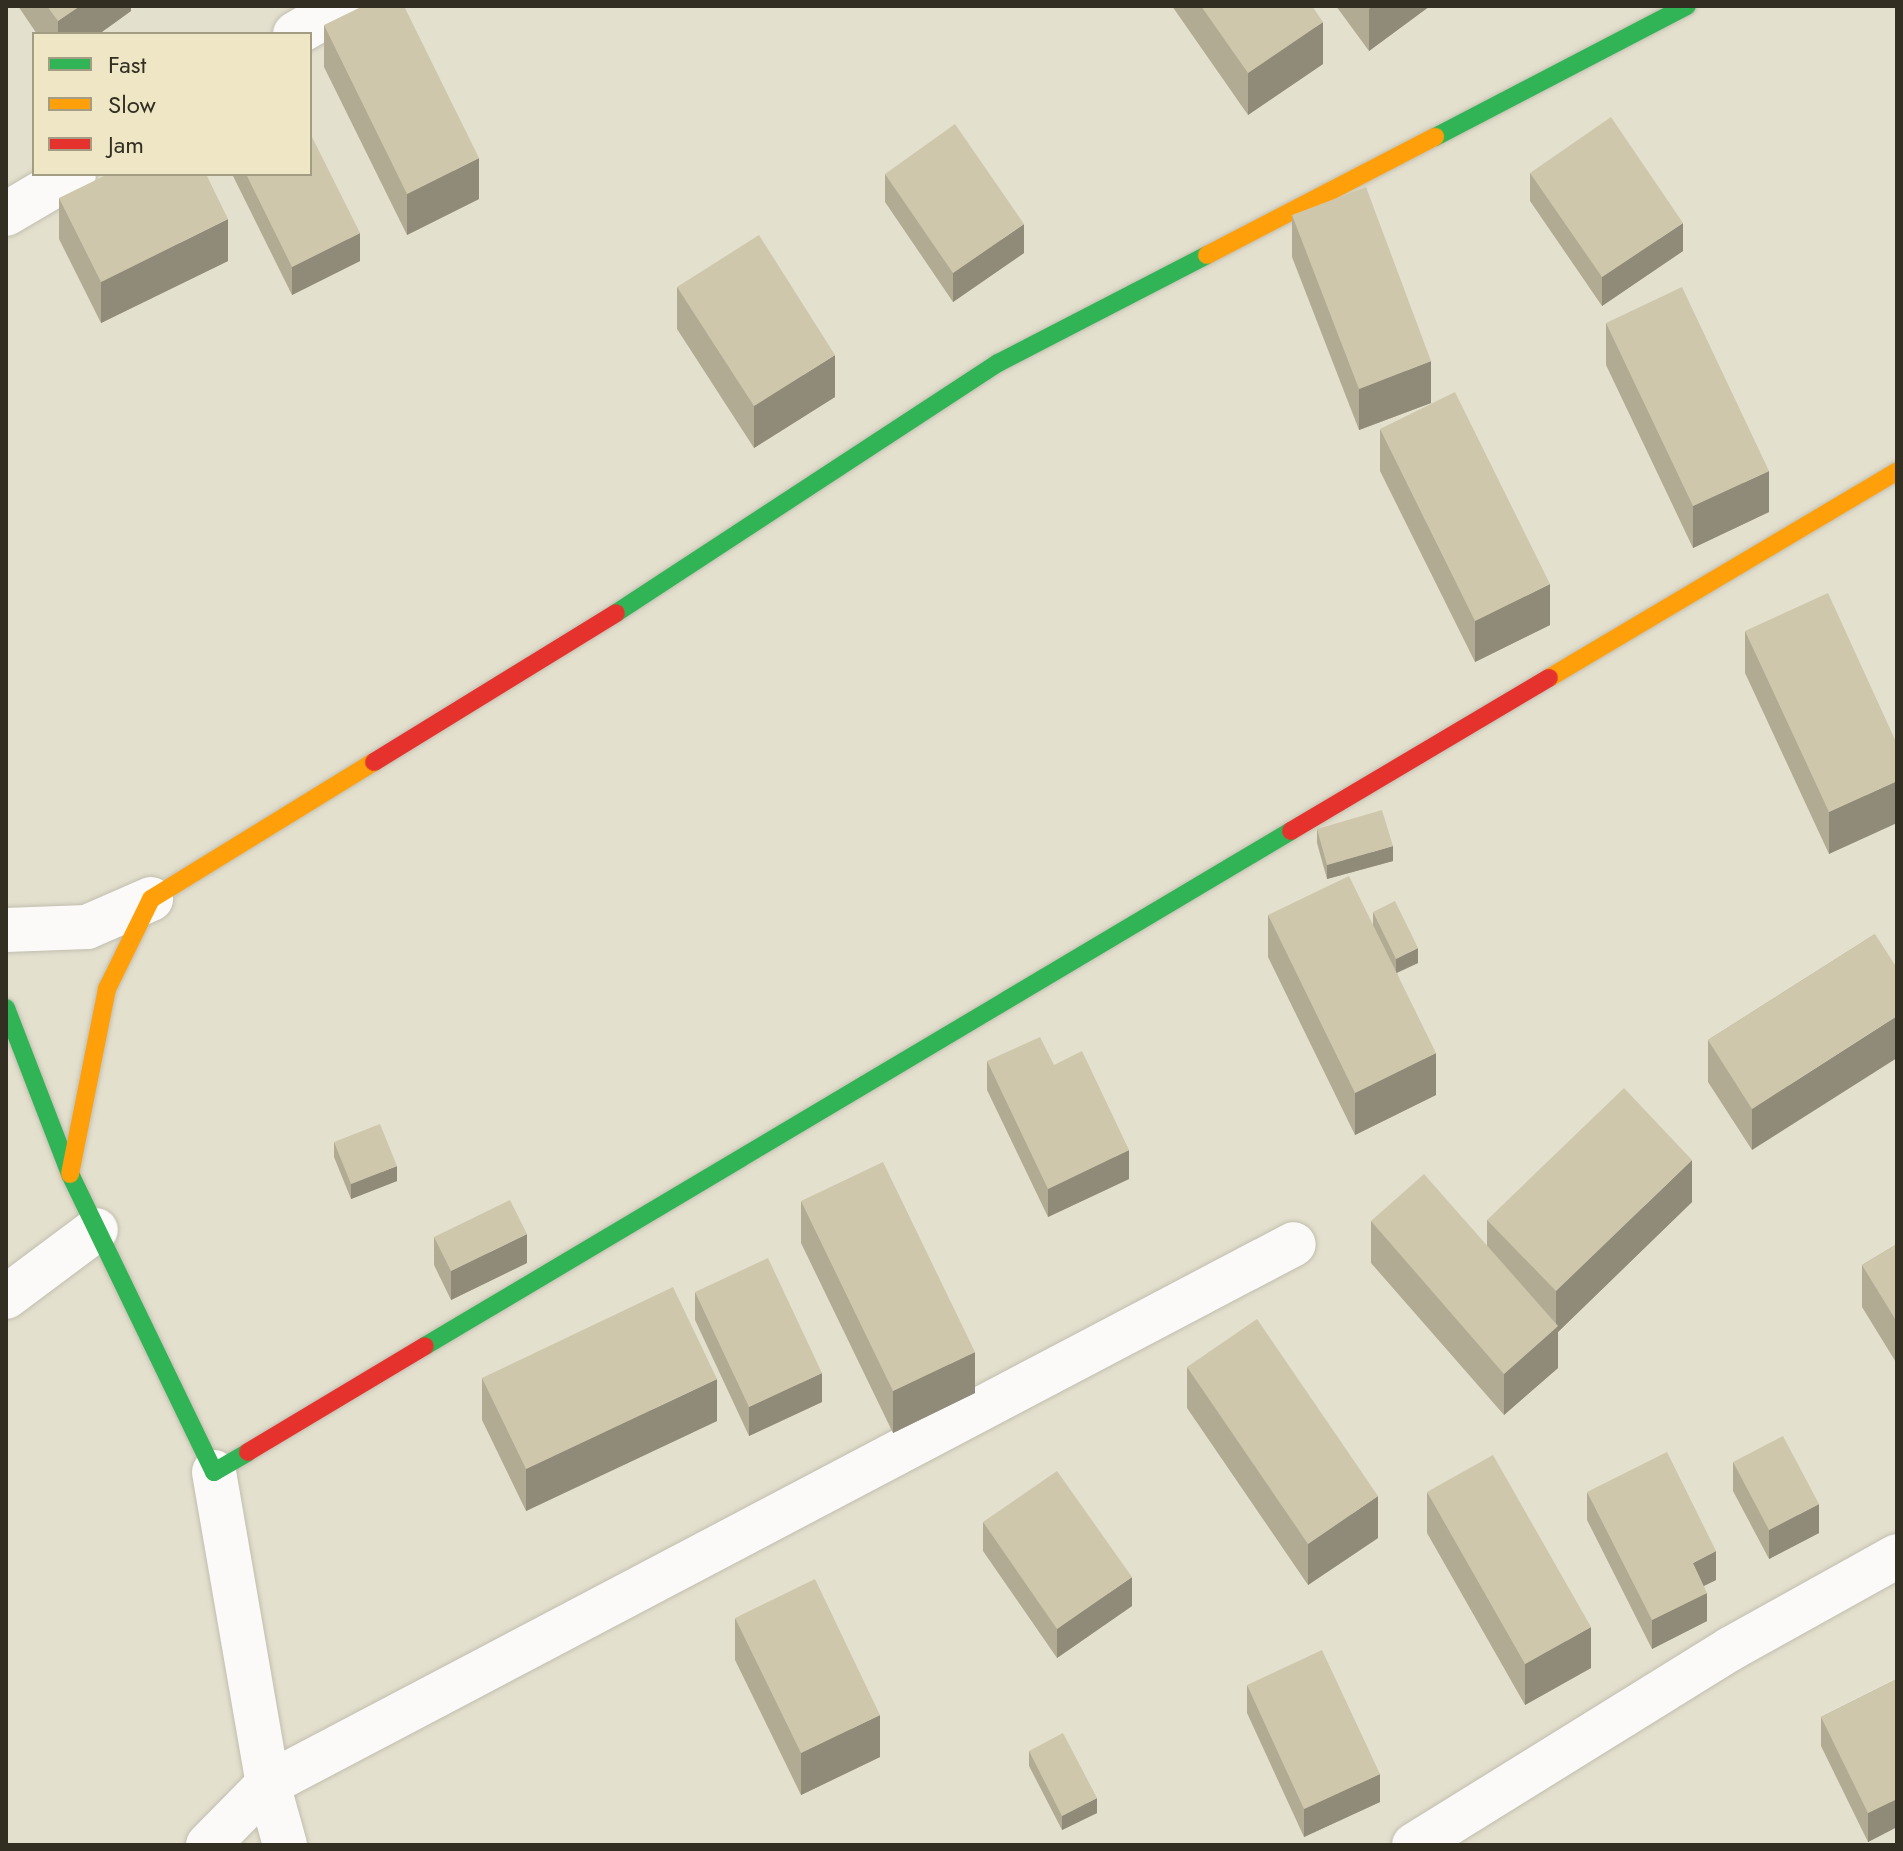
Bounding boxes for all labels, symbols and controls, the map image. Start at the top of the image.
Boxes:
legend [32,32,312,176]
text: Fast [108,47,146,82]
text: Slow [108,87,156,122]
text: Jam [108,127,144,162]

